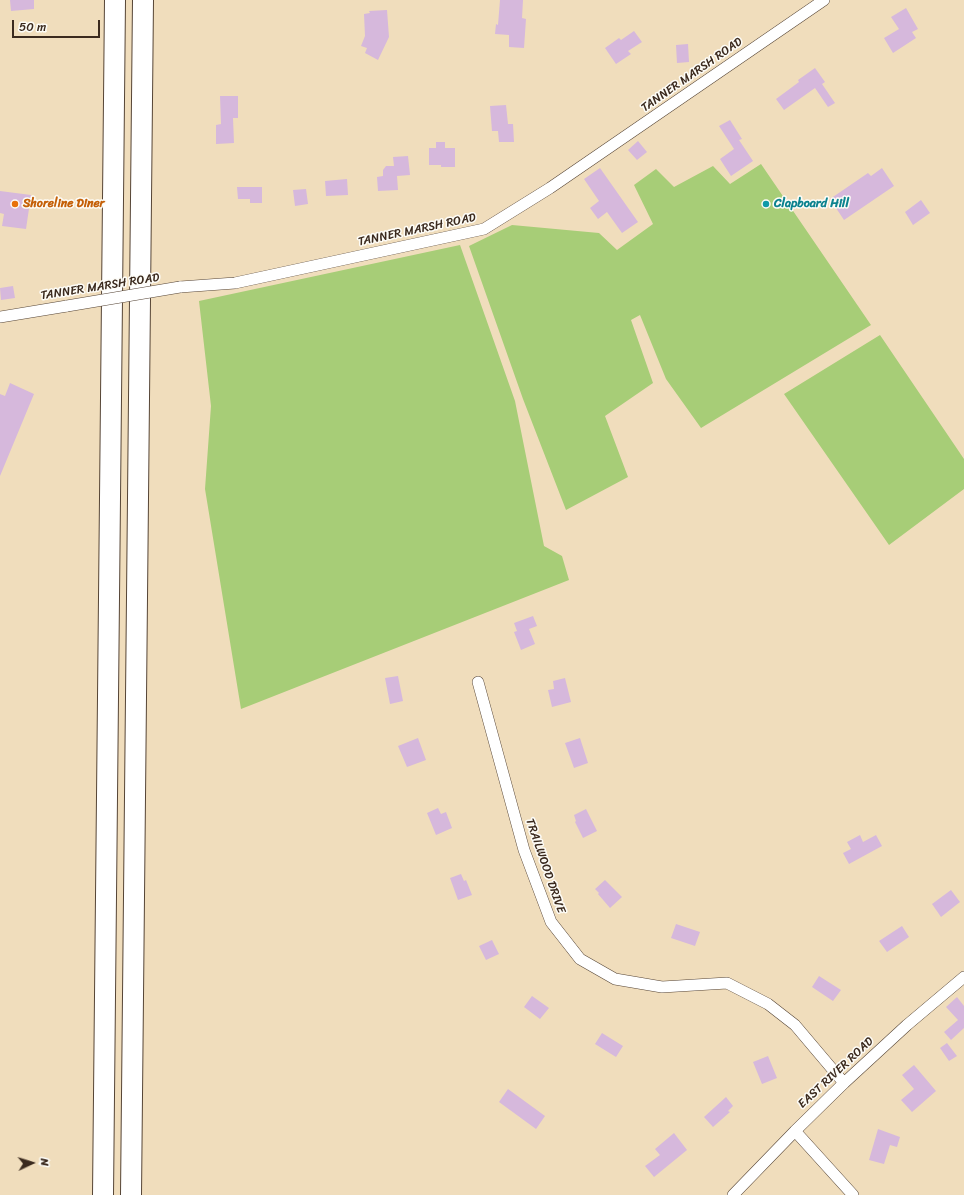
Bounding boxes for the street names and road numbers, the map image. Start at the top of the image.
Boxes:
street label: TANNER MARSH ROAD [639,35,745,115]
street label: TANNER MARSH ROAD [357,210,477,250]
street label: TANNER MARSH ROAD [40,270,160,304]
street label: TRAILWOOD DRIVE [522,817,568,915]
street label: EAST RIVER ROAD [795,1034,877,1112]

